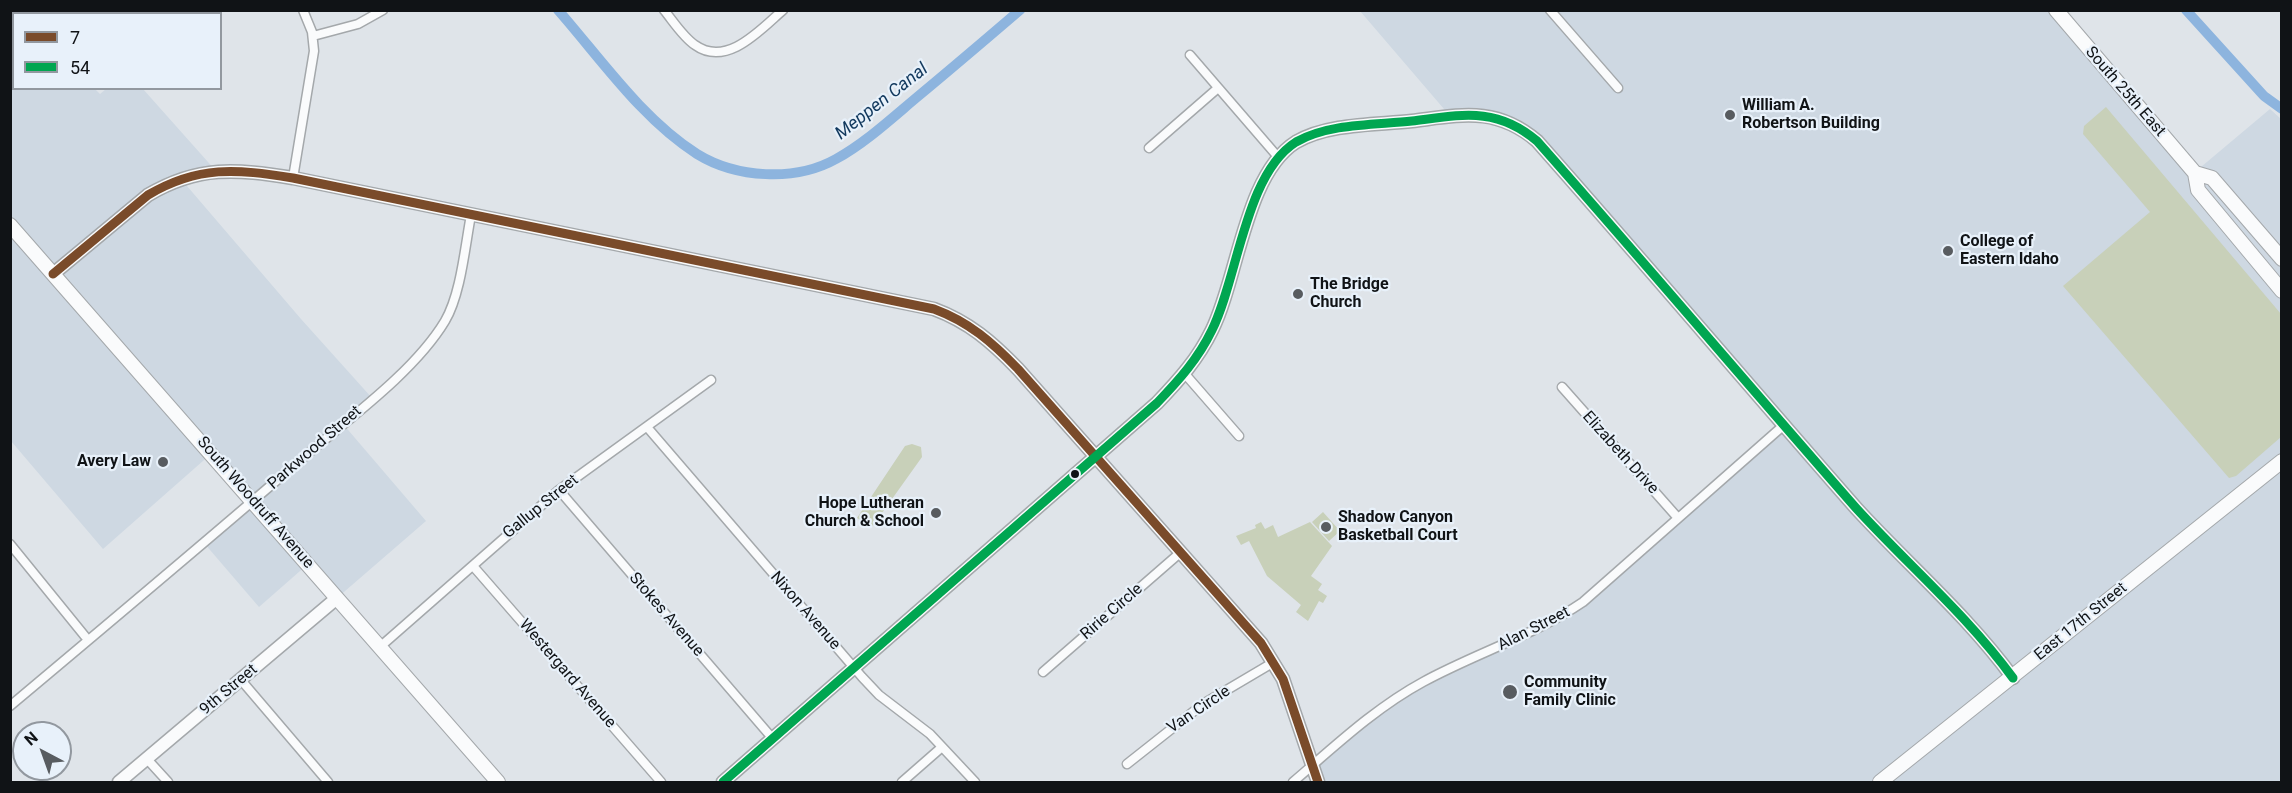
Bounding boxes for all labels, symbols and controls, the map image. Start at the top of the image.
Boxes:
legend [12,12,222,90]
text: 7 [70,27,80,48]
street label: South 25th East [2081,43,2169,141]
text: 54 [70,57,90,78]
water label: Meppen Canal [831,59,933,145]
place label: William A. Robertson Building [1742,96,1880,134]
marker: William A. Robertson Building [1723,108,1737,122]
place label: College of Eastern Idaho [1960,232,2059,270]
marker: College of Eastern Idaho [1941,244,1955,258]
place label: The Bridge Church [1310,275,1389,313]
marker: The Bridge Church [1291,287,1305,301]
street label: Parkwood Street [264,402,366,494]
street label: Elizabeth Drive [1578,408,1662,498]
street label: South Woodruff Avenue [193,433,317,573]
place label: Avery Law [77,452,151,472]
marker: Avery Law [156,455,170,469]
unlabelled marker [1069,468,1081,480]
street label: Gallup Street [499,471,583,543]
place label: Hope Lutheran Church & School [805,494,924,532]
marker: Hope Lutheran Church & School [929,506,943,520]
place label: Shadow Canyon Basketball Court [1338,508,1458,546]
marker: Shadow Canyon Basketball Court [1319,520,1333,534]
street label: Nixon Avenue [766,568,844,654]
street label: Stokes Avenue [624,569,708,661]
street label: East 17th Street [2031,579,2131,665]
street label: Ririe Circle [1077,580,1147,644]
street label: Alan Street [1495,603,1573,655]
street label: Westergard Avenue [514,616,620,732]
street label: 9th Street [196,660,262,720]
place label: Community Family Clinic [1524,673,1616,711]
street label: Van Circle [1164,682,1234,738]
marker: Community Family Clinic [1501,683,1519,701]
north arrow [12,721,72,781]
text: N [21,728,42,749]

